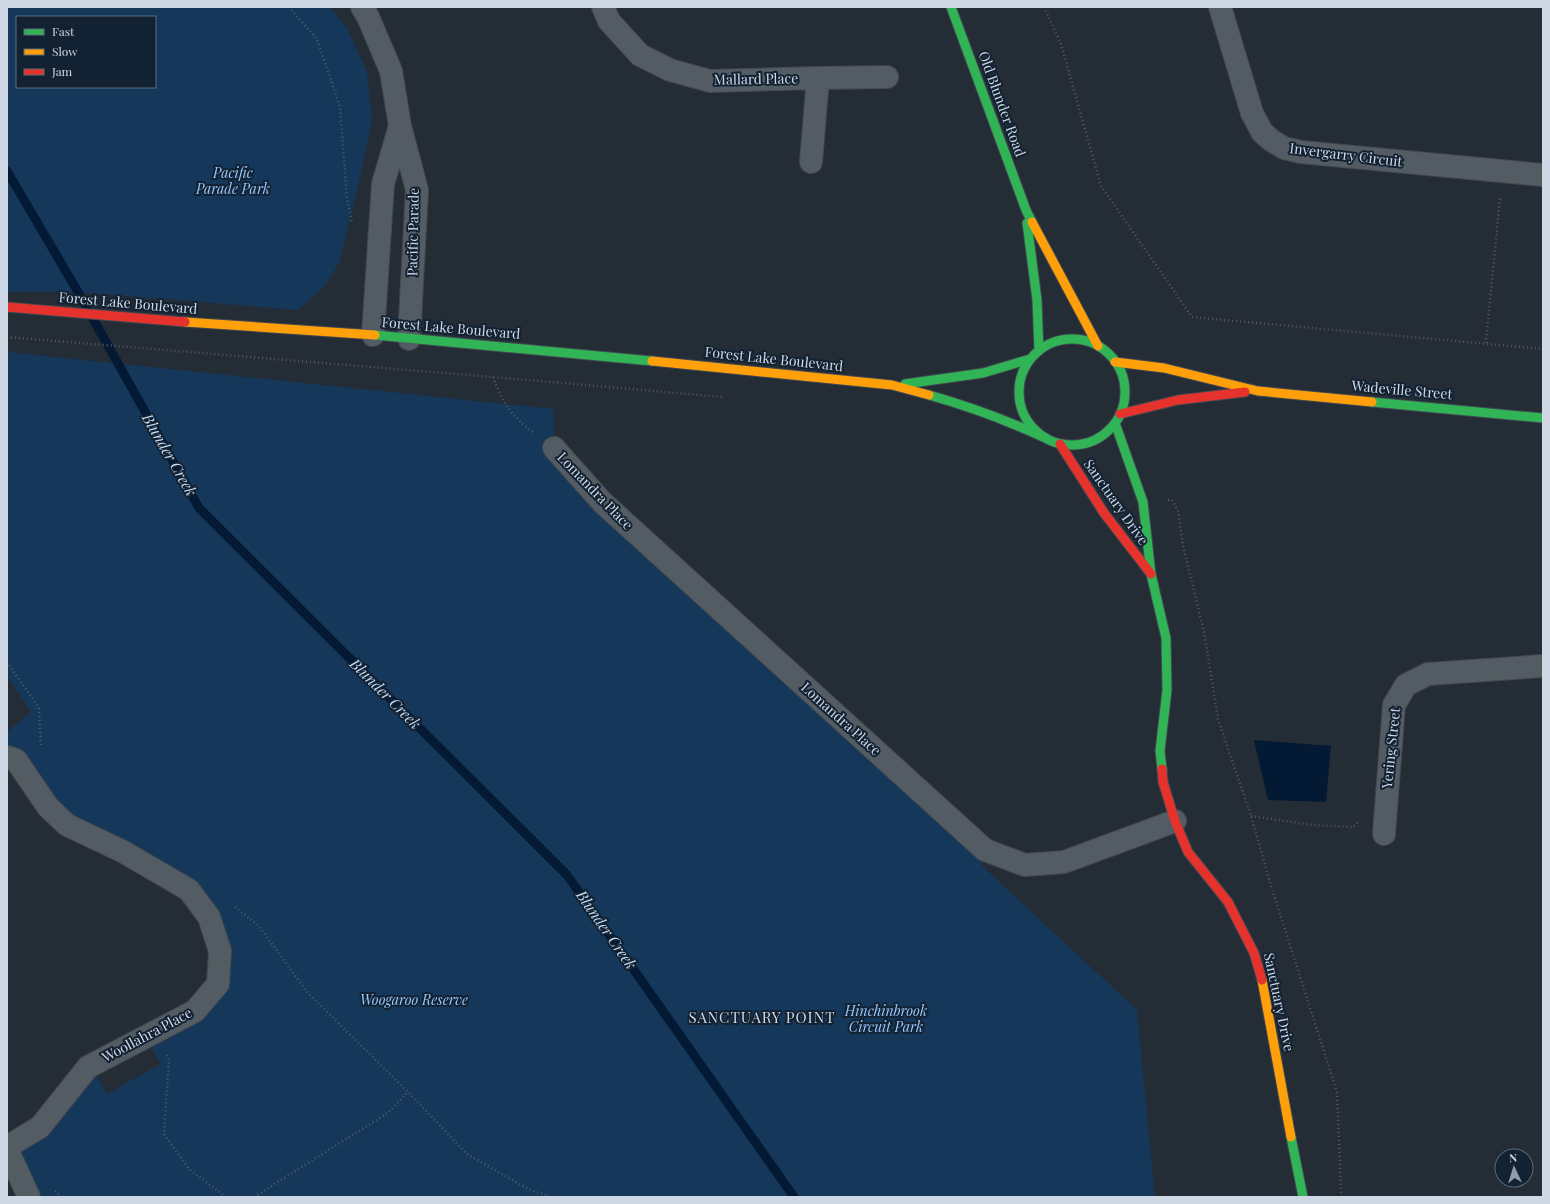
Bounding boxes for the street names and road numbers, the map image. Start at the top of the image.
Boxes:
street label: Old Blunder Road [975,48,1030,159]
street label: Mallard Place [714,68,798,89]
street label: Invergarry Circuit [1289,138,1405,171]
street label: Pacific Parade [402,188,423,276]
street label: Forest Lake Boulevard [58,287,198,318]
street label: Forest Lake Boulevard [381,312,521,343]
street label: Forest Lake Boulevard [704,342,844,375]
street label: Wadeville Street [1350,376,1454,403]
street label: Lomandra Place [553,448,637,534]
street label: Sanctuary Drive [1080,455,1153,548]
street label: Lomandra Place [797,678,885,760]
street label: Yering Street [1377,705,1404,790]
street label: Sanctuary Drive [1260,951,1299,1053]
street label: Woollahra Place [97,1003,195,1067]

